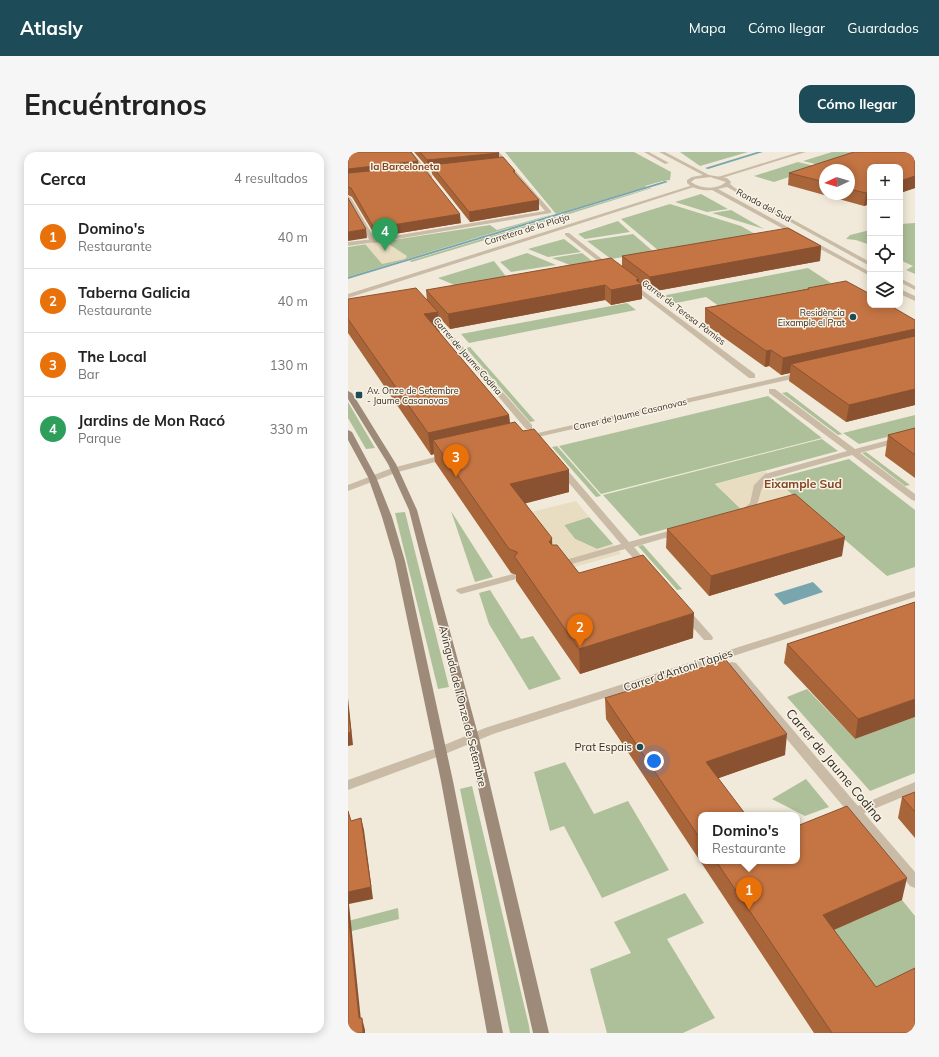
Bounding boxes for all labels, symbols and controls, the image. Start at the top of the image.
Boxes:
text: Atlasly [20,16,83,40]
text: Mapa [689,19,726,37]
text: Cómo llegar [748,19,825,37]
text: Guardados [847,19,919,37]
button: Cómo llegar [799,85,915,123]
text: Encuéntranos [24,87,207,122]
district label: la Barceloneta [371,160,439,173]
north arrow [819,164,855,200]
map controls [867,164,903,308]
button: + [867,164,903,200]
text: Cerca [40,168,86,189]
text: 4 resultados [234,170,308,186]
street label: Ronda del Sud [735,186,793,224]
button: − [867,200,903,236]
street label: Carretera de la Platja [483,211,571,247]
pin: 4 [372,218,398,251]
text: Domino's [78,219,145,238]
text: 1 [49,229,57,245]
text: 40 m [278,229,308,245]
button: locate [867,236,903,272]
text: Restaurante [78,238,152,254]
button: layers [867,272,903,308]
street label: Carrer de Teresa Pàmies [640,277,728,347]
text: Taberna Galicia [78,283,190,302]
text: 2 [49,293,57,309]
text: 40 m [278,293,308,309]
text: Restaurante [78,302,152,318]
place label: Residència Eixample el Prat [778,307,845,328]
marker: Residència Eixample el Prat [848,312,858,322]
street label: Carrer de Jaume Codina [431,315,505,397]
text: The Local [78,347,147,366]
text: 3 [49,357,57,373]
text: 130 m [270,357,308,373]
text: Bar [78,366,99,382]
place label: Av. Onze de Setembre - Jaume Casanovas [367,385,459,406]
marker: Av. Onze de Setembre - Jaume Casanovas [354,390,364,400]
street label: Carrer de Jaume Casanovas [572,396,688,432]
text: Jardins de Mon Racó [78,411,225,430]
text: 4 [49,421,57,437]
text: 330 m [270,421,308,437]
text: Parque [78,430,121,446]
pin: 3 [443,444,469,477]
district label: Eixample Sud [764,476,842,491]
pin: 2 [567,614,593,647]
street label: Avinguda de l'Onze de Setembre [436,624,490,788]
street label: Carrer d'Antoni Tàpies [622,646,734,694]
street label: Carrer de Jaume Codina [783,705,887,825]
place label: Prat Espais [575,740,632,754]
marker: Prat Espais [635,742,645,752]
your location [644,751,664,771]
popup [698,812,800,864]
text: Domino's [712,821,779,840]
text: Restaurante [712,840,786,856]
pin: 1 [736,877,762,910]

